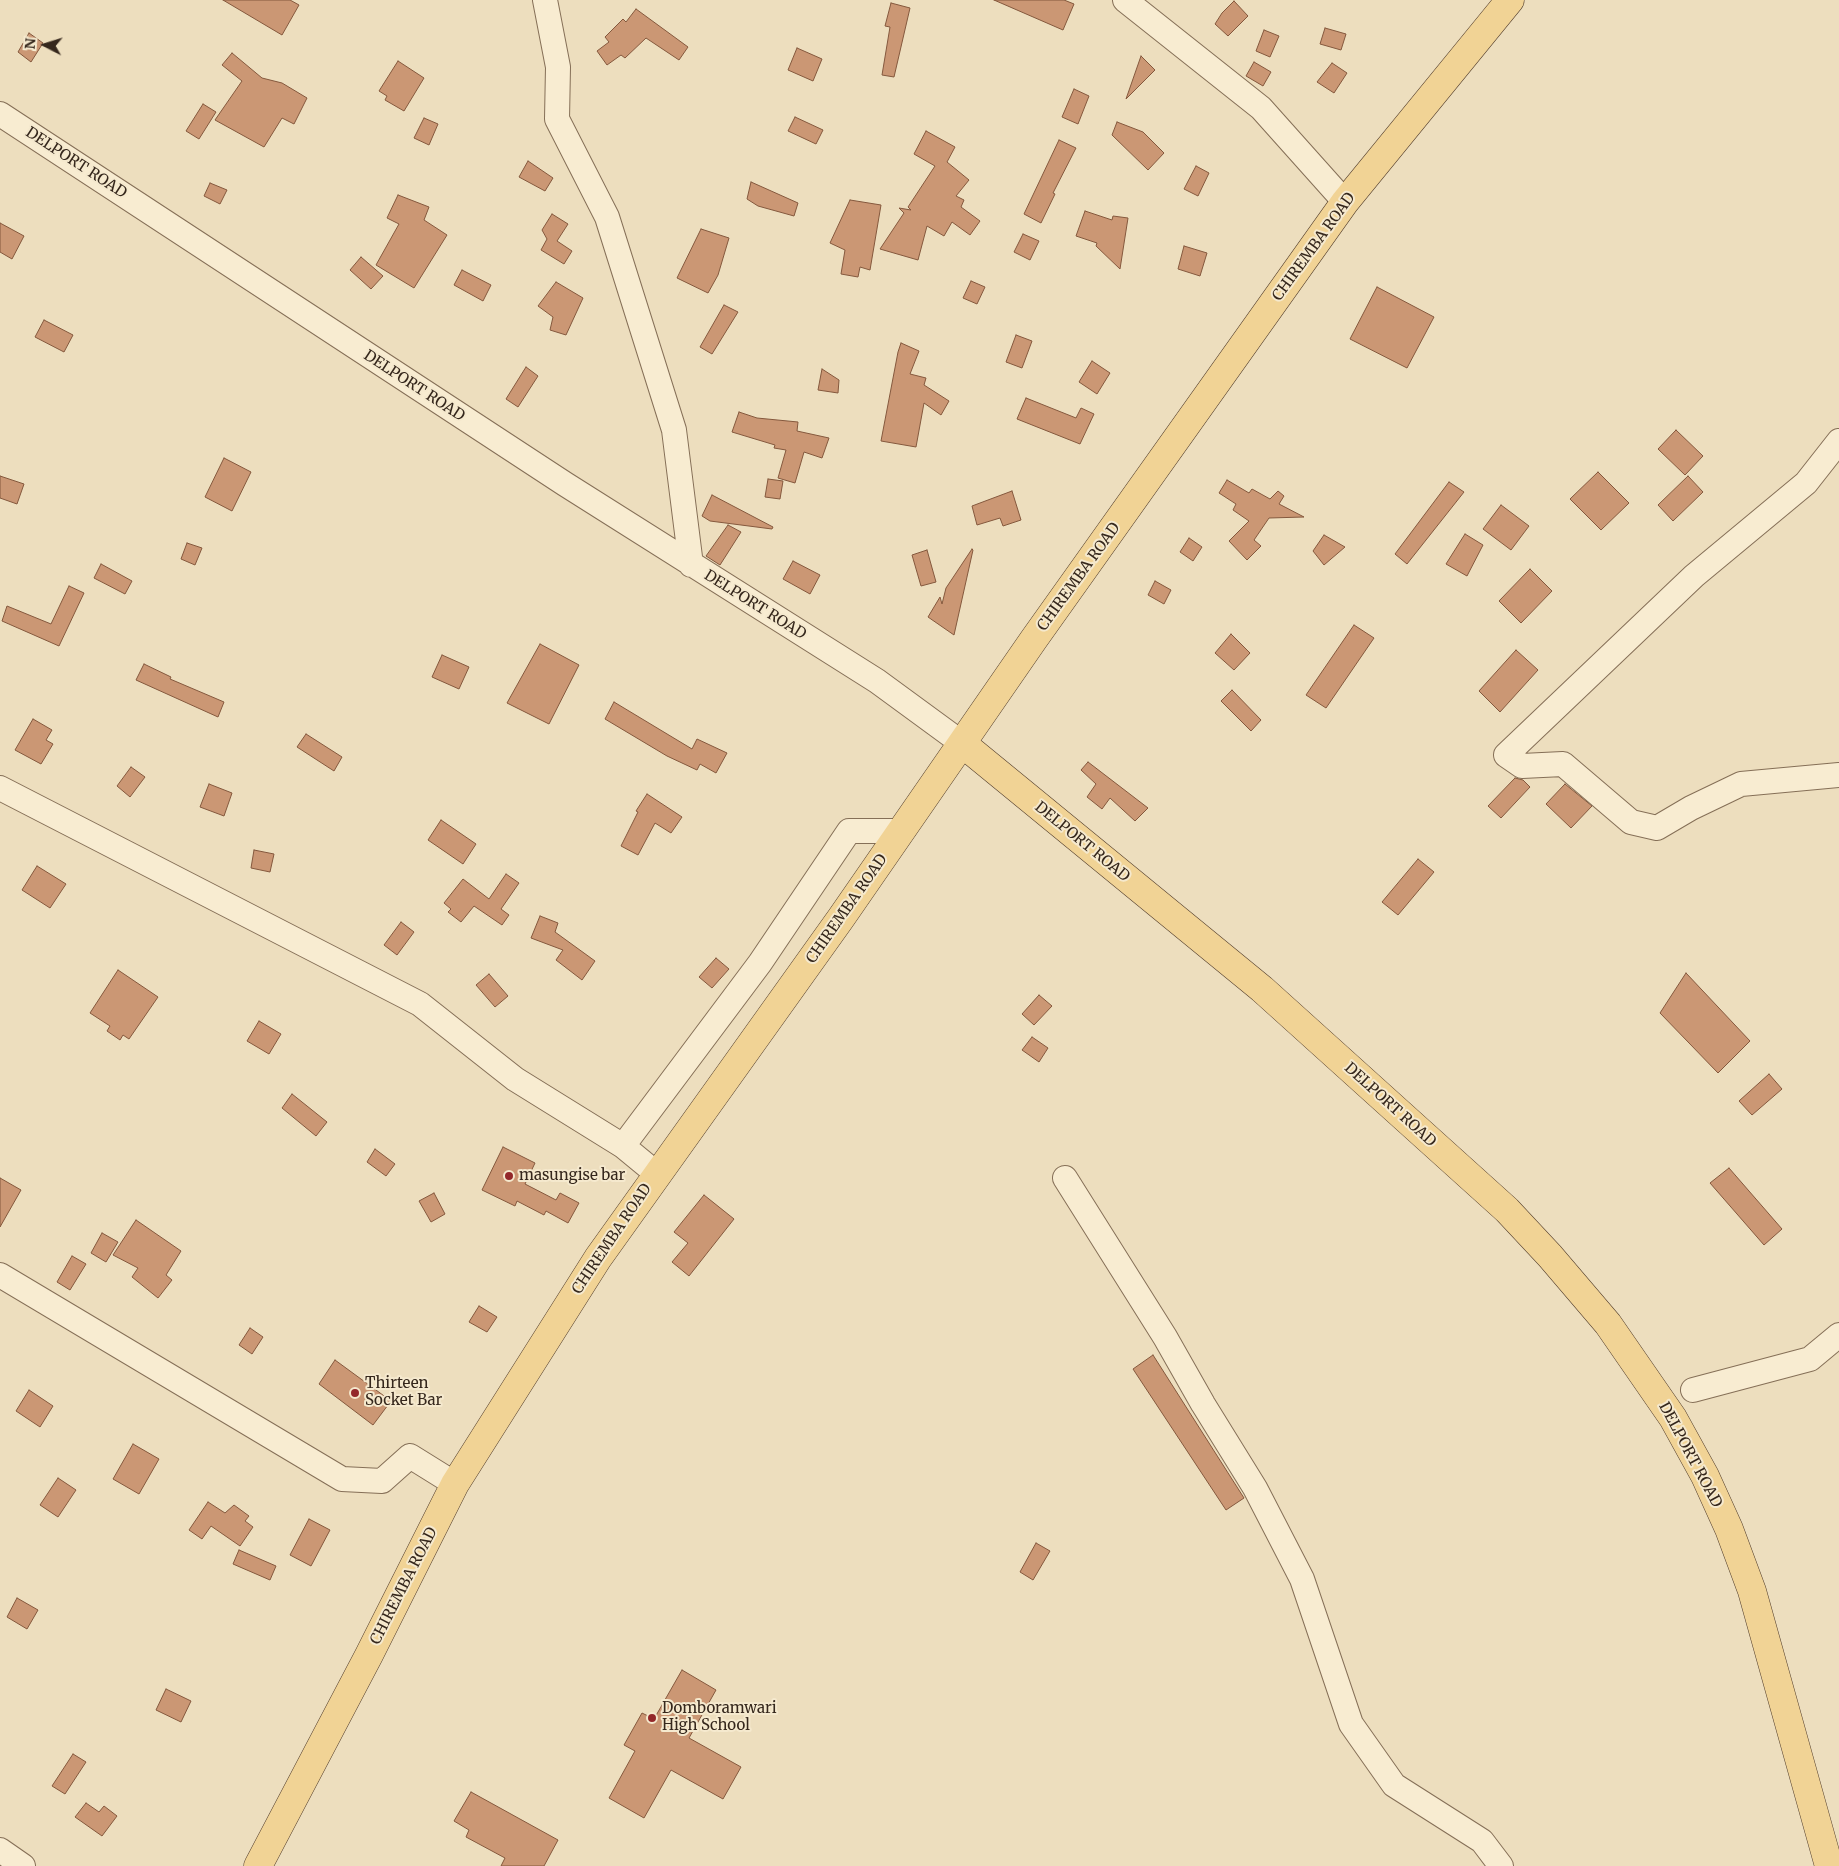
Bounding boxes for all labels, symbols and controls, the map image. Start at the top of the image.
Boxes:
north arrow [20,20,70,70]
text: N [21,37,40,50]
street label: DELPORT ROAD [22,124,130,202]
street label: CHIREMBA ROAD [1269,189,1359,305]
street label: DELPORT ROAD [360,347,468,425]
street label: CHIREMBA ROAD [1034,519,1124,635]
street label: DELPORT ROAD [701,566,809,644]
street label: DELPORT ROAD [1031,798,1133,886]
street label: CHIREMBA ROAD [803,851,891,967]
street label: DELPORT ROAD [1341,1059,1439,1151]
place label: masungise bar [519,1167,625,1185]
marker: masungise bar [503,1170,515,1182]
street label: CHIREMBA ROAD [568,1180,656,1298]
place label: Thirteen Socket Bar [365,1375,442,1410]
marker: Thirteen Socket Bar [349,1387,361,1399]
street label: DELPORT ROAD [1655,1399,1725,1511]
street label: CHIREMBA ROAD [367,1524,441,1648]
place label: Domboramwari High School [662,1700,777,1735]
marker: Domboramwari High School [646,1712,658,1724]

